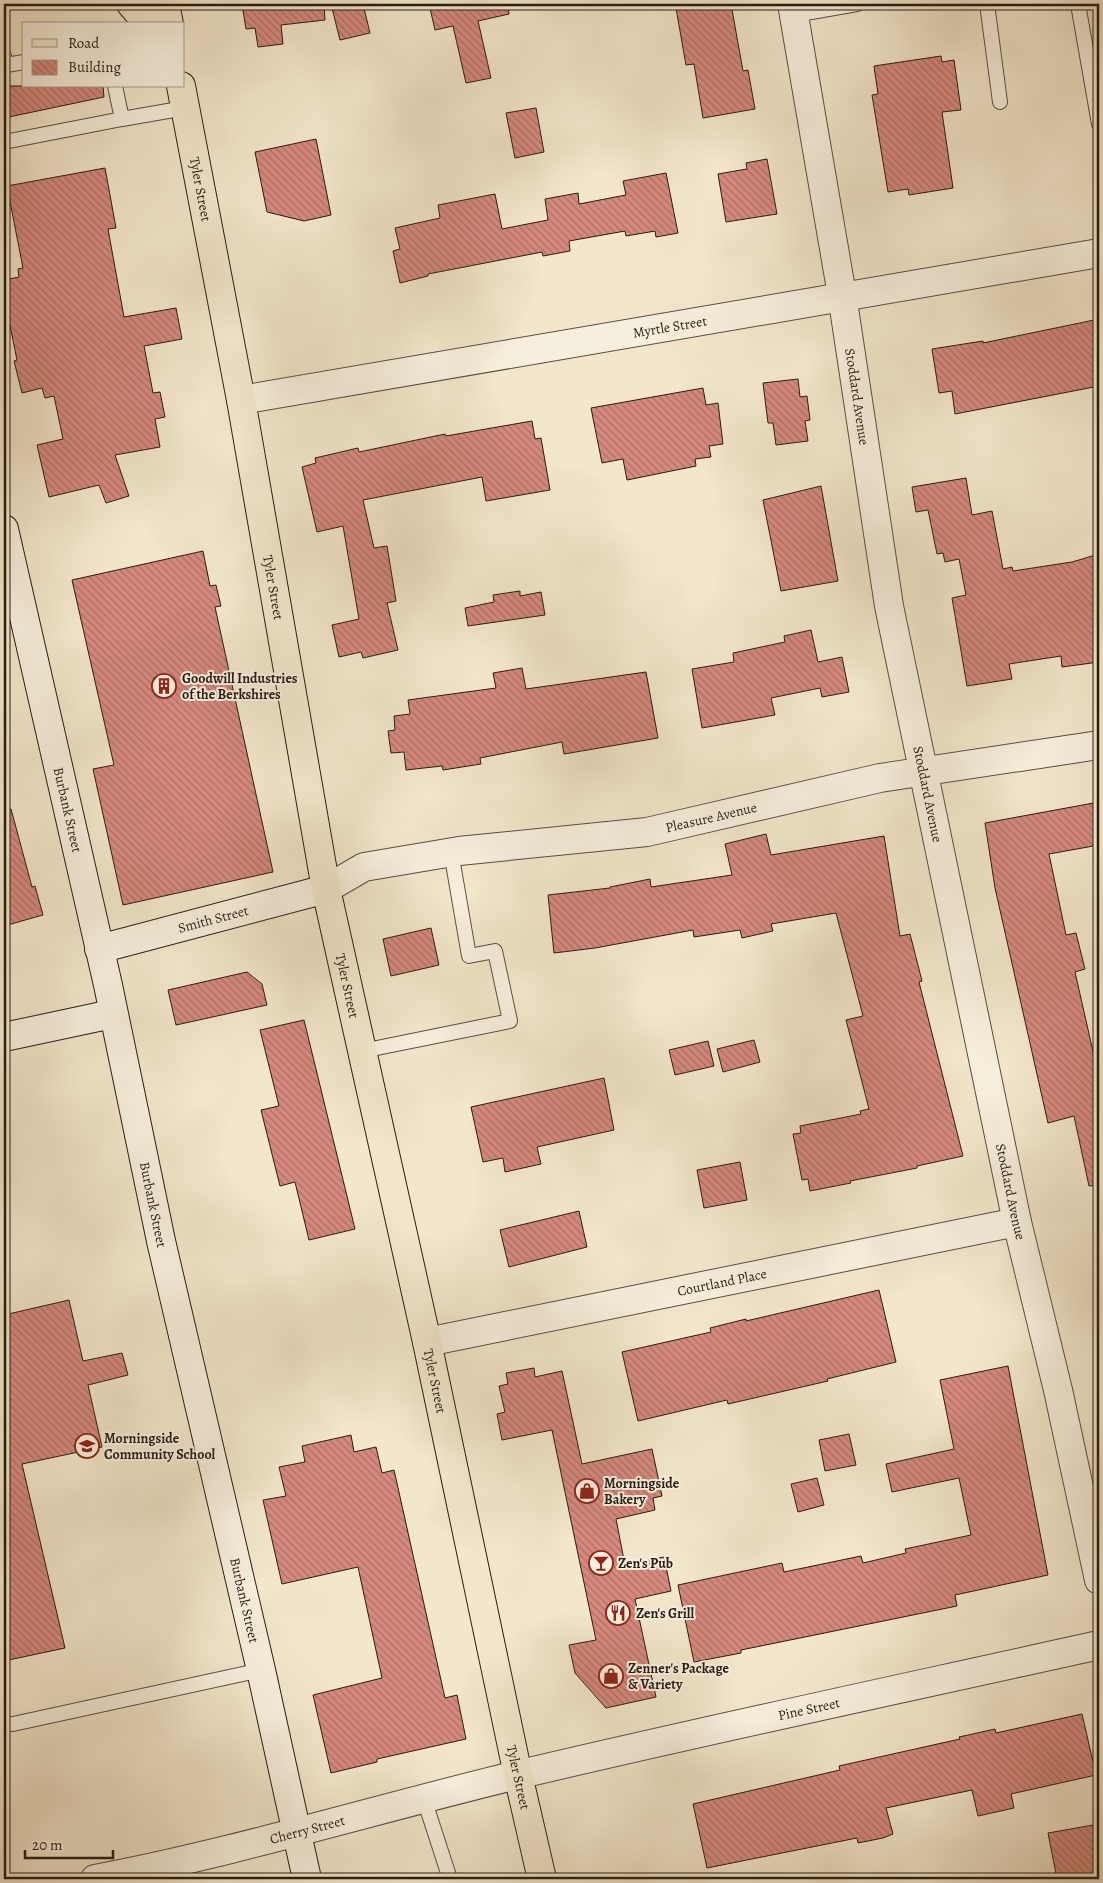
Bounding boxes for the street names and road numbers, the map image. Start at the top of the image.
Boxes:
street label: Tyler Street [185,155,216,224]
street label: Myrtle Street [631,311,709,343]
street label: Stoddard Avenue [840,347,874,446]
street label: Tyler Street [258,554,288,622]
street label: Stoddard Avenue [908,744,947,844]
street label: Burbank Street [49,765,87,855]
street label: Pleasure Avenue [664,798,759,837]
street label: Smith Street [176,901,251,938]
street label: Tyler Street [331,952,364,1020]
street label: Stoddard Avenue [991,1142,1030,1242]
street label: Burbank Street [135,1160,171,1250]
street label: Courtland Place [676,1264,768,1301]
street label: Tyler Street [419,1347,451,1416]
street label: Burbank Street [225,1556,263,1645]
street label: Pine Street [776,1693,842,1725]
street label: Tyler Street [502,1743,535,1812]
street label: Cherry Street [268,1811,347,1849]

